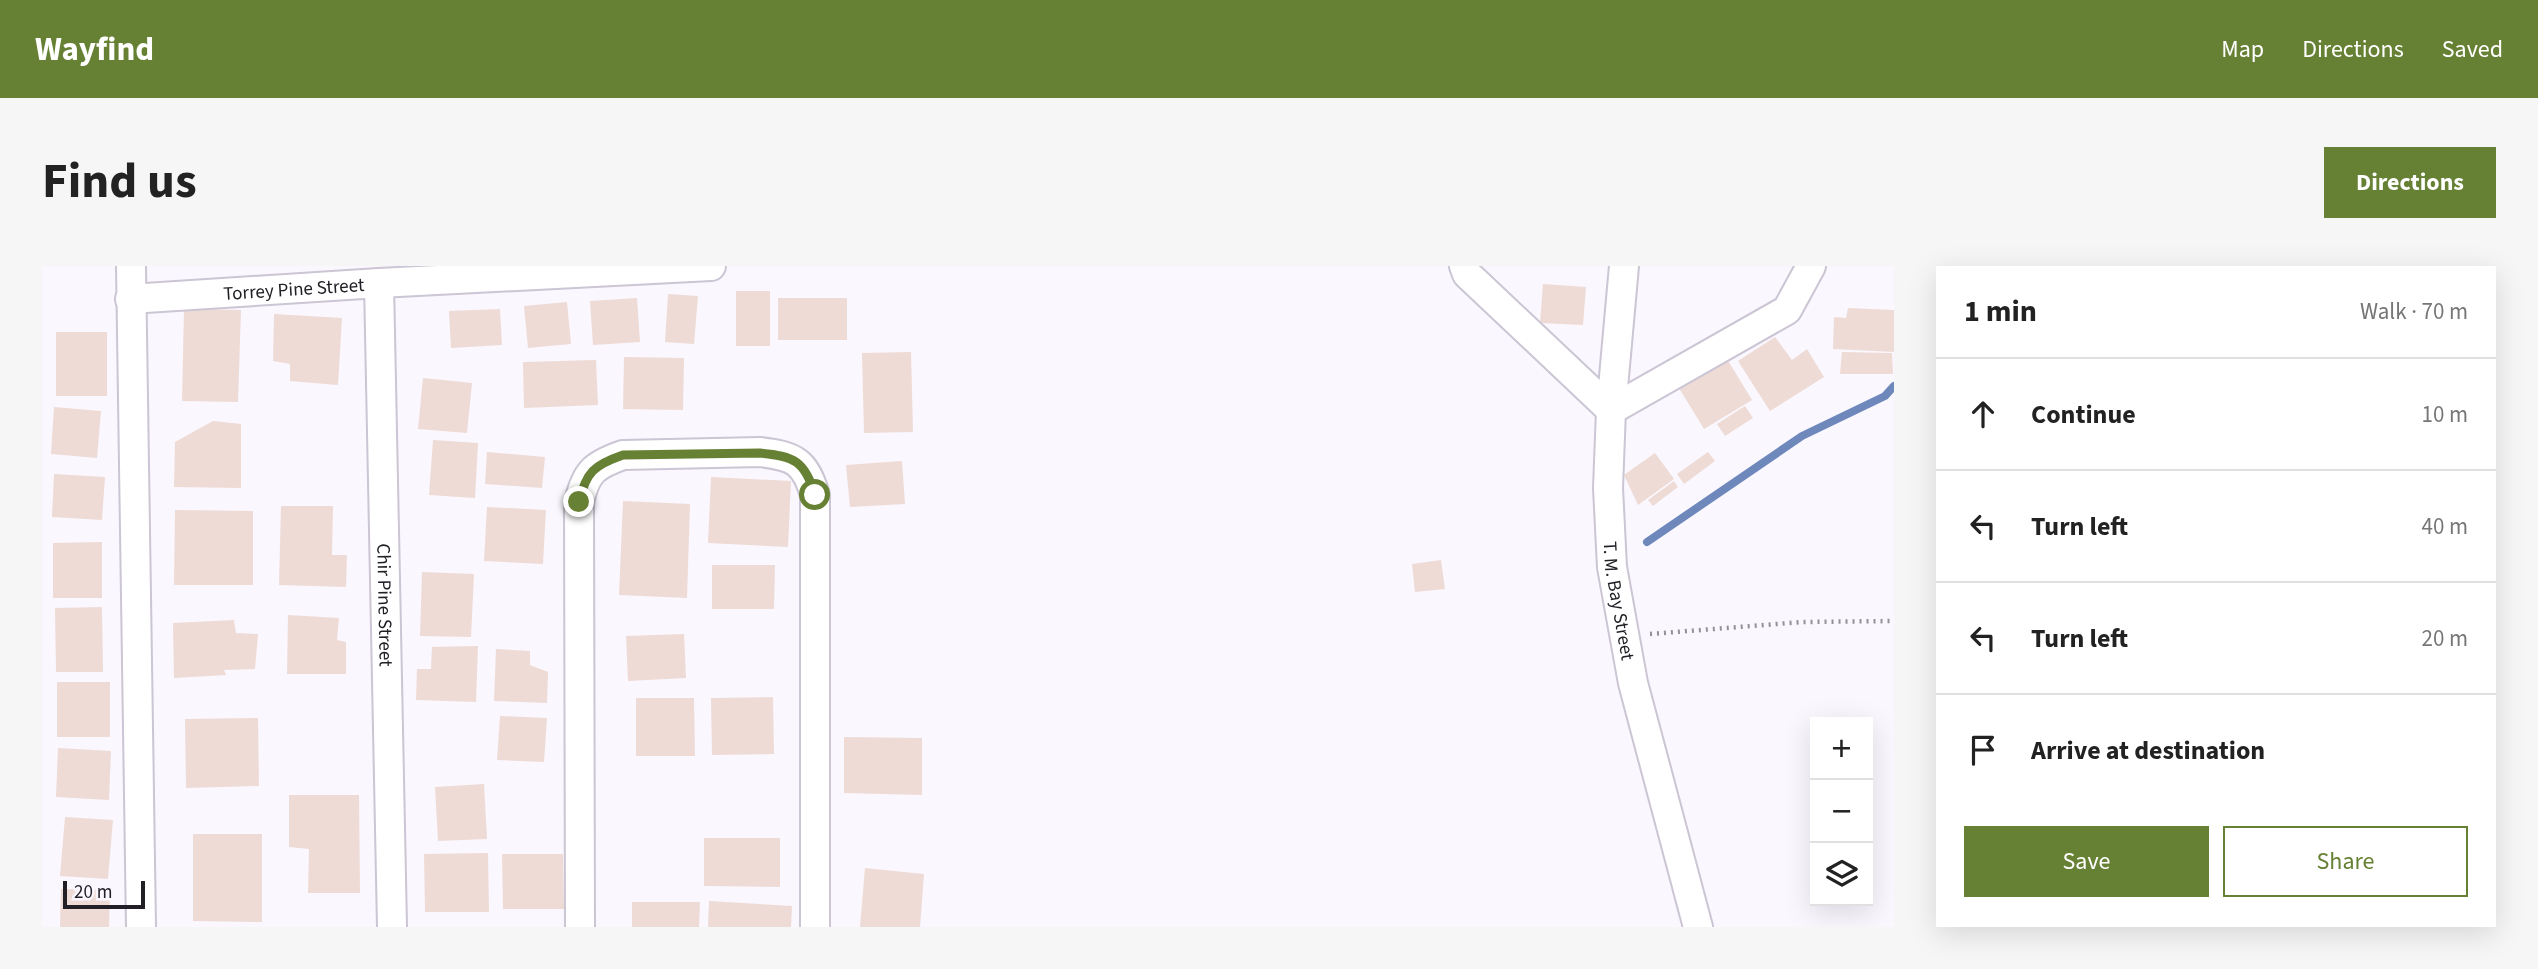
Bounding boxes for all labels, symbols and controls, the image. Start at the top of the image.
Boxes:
text: Wayfind [35,26,154,73]
text: Map [2221,32,2264,67]
text: Directions [2302,32,2404,67]
text: Saved [2442,32,2503,67]
text: Find us [42,147,197,217]
button: Directions [2324,147,2496,218]
street label: Torrey Pine Street [222,272,366,308]
text: 1 min [1964,290,2037,333]
text: Walk · 70 m [2360,295,2468,328]
icon: ahead [1964,395,2002,433]
text: Continue [2031,396,2136,433]
text: 10 m [2421,398,2468,431]
route start [799,479,830,510]
route end [563,486,594,517]
icon: left [1964,507,2002,545]
text: Turn left [2031,508,2128,545]
text: 40 m [2421,510,2468,543]
street label: T. M. Bay Street [1596,541,1641,663]
street label: Chir Pine Street [369,543,399,667]
icon: left [1964,619,2002,657]
text: Turn left [2031,620,2128,657]
text: 20 m [2421,622,2468,655]
map controls [1810,717,1873,906]
button: + [1810,717,1873,780]
icon: arrive [1964,731,2002,769]
text: Arrive at destination [2031,732,2265,769]
button: − [1810,780,1873,843]
button: Save [1964,826,2209,897]
button: Share [2223,826,2468,897]
button: layers [1810,843,1873,906]
scale bar [63,878,145,910]
text: 20 m [74,879,112,906]

